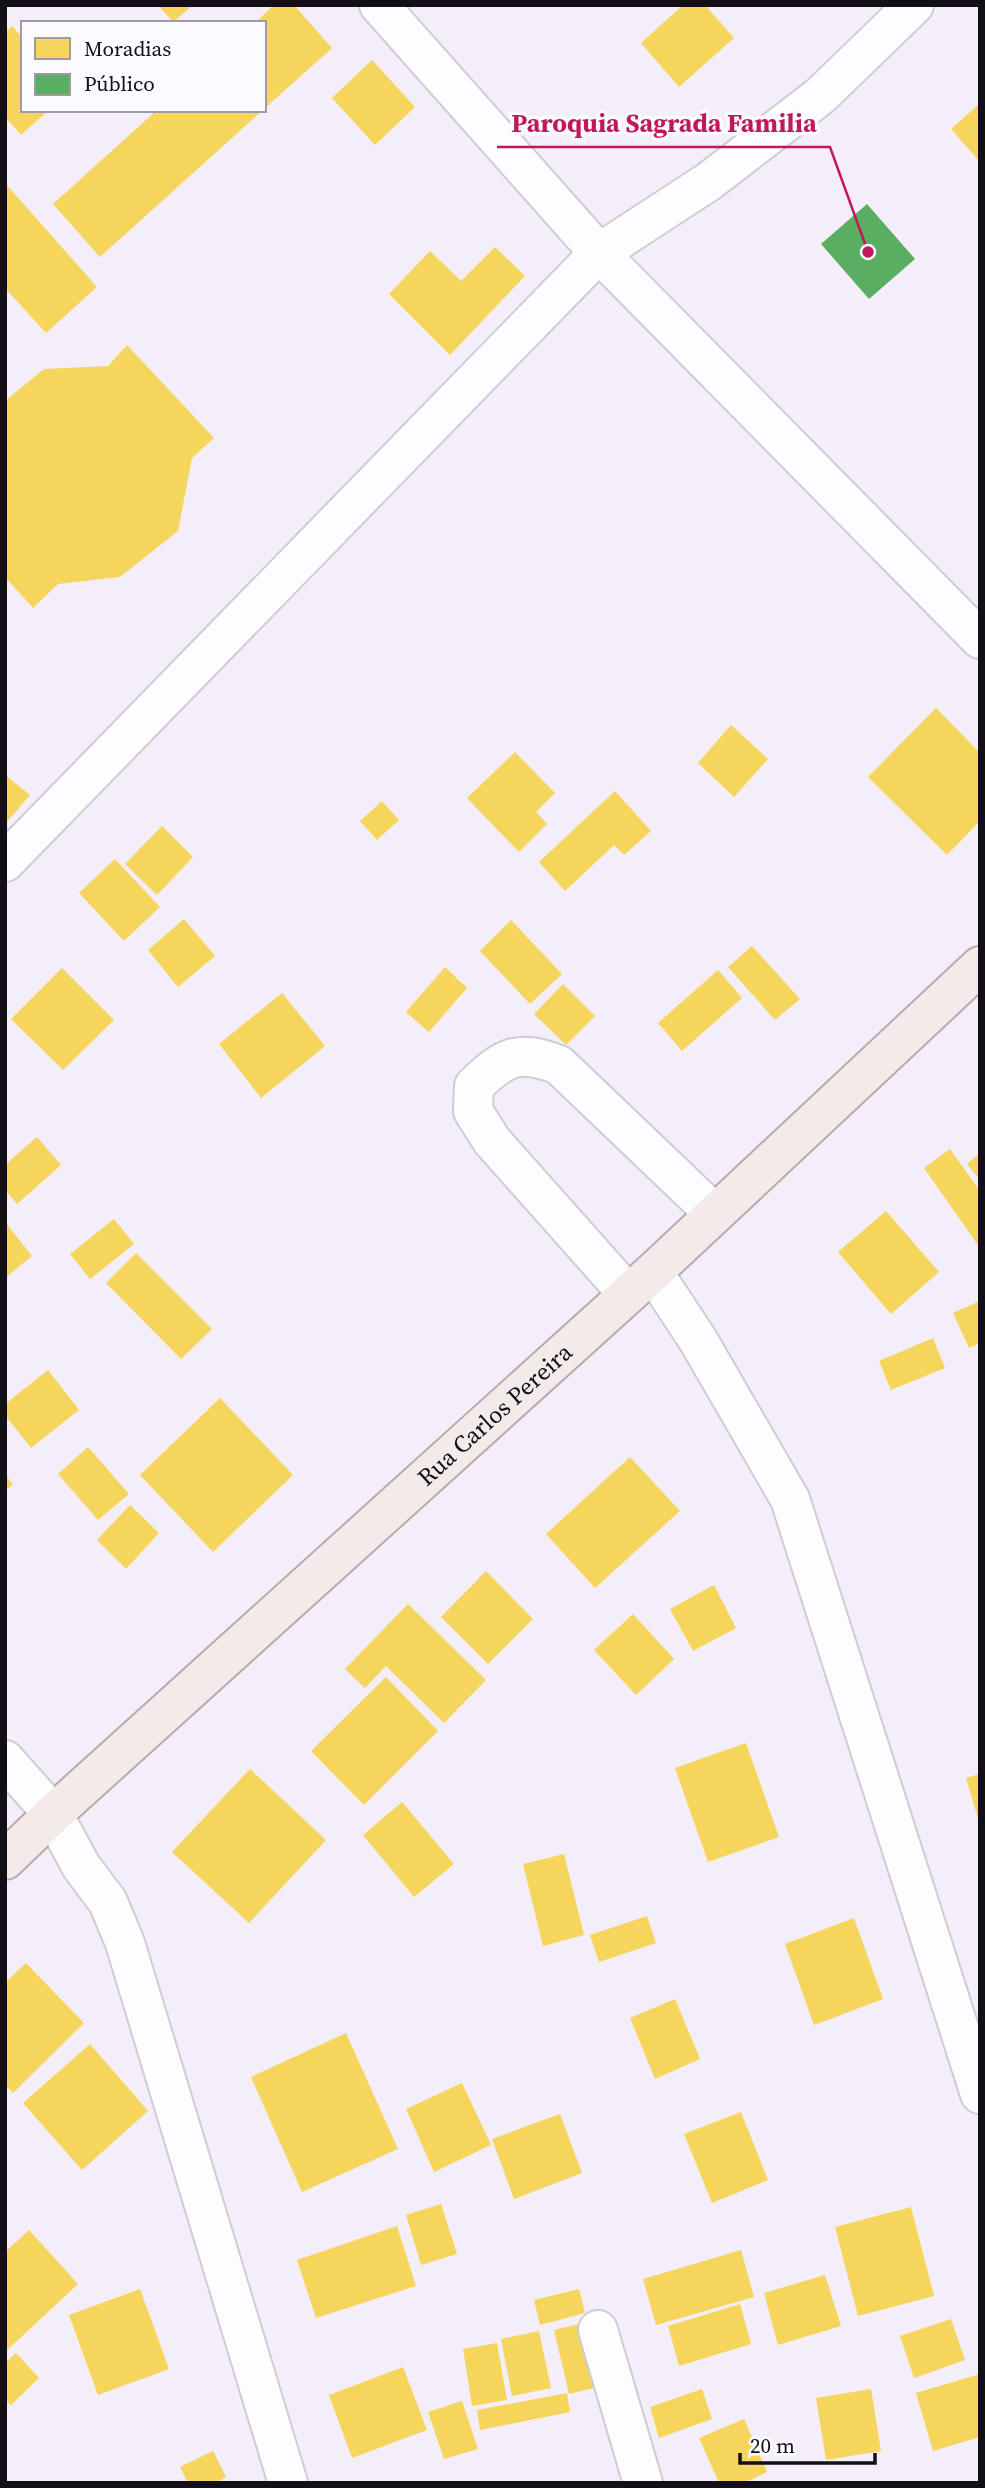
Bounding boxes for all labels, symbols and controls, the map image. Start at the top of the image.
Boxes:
legend [21,21,266,112]
text: Moradias [84,34,171,63]
text: Público [84,69,155,98]
callout: Paroquia Sagrada Familia [497,100,830,147]
text: Paroquia Sagrada Familia [511,105,817,141]
street label: Rua Carlos Pereira [410,1335,580,1493]
scale bar [740,2422,875,2466]
text: 20 m [750,2431,795,2460]

